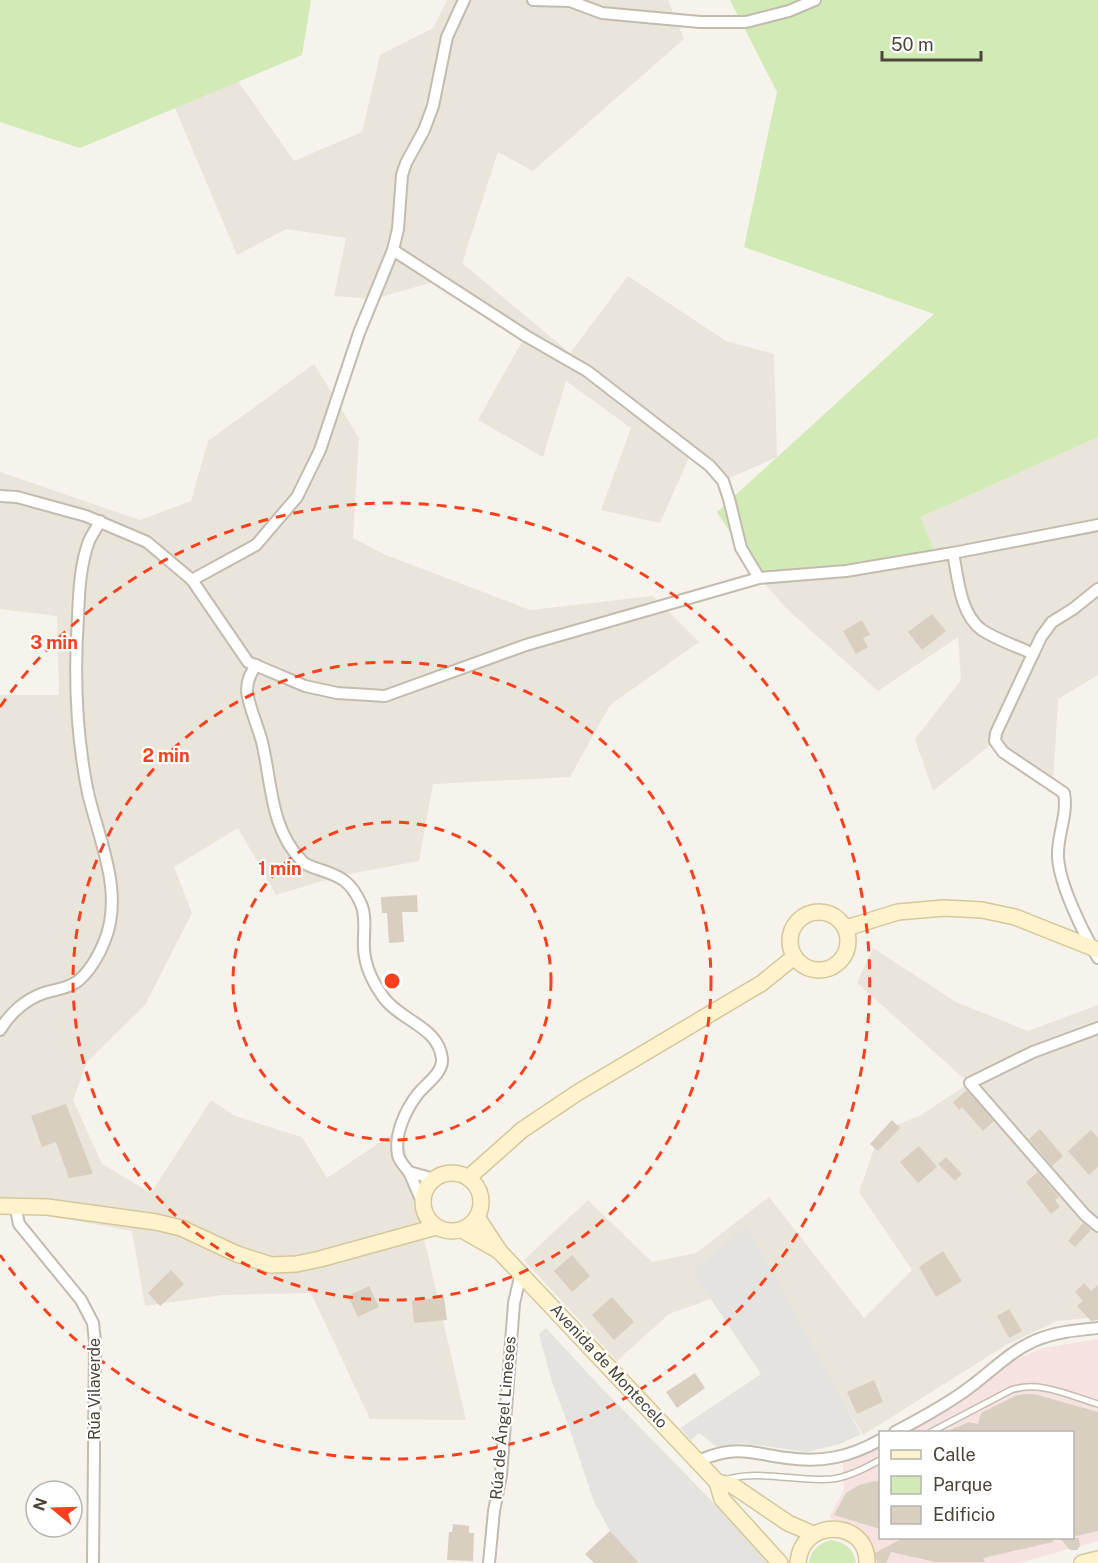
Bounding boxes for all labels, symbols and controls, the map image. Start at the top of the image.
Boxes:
scale bar [882,24,981,62]
text: 50 m [891,34,934,55]
text: 3 min [30,632,78,653]
text: 2 min [142,745,190,766]
text: 1 min [258,858,302,879]
centre of rings [382,971,402,991]
street label: Avenida de Montecelo [546,1300,672,1432]
street label: Rúa de Ángel Limeses [485,1335,520,1501]
street label: Rúa Vilaverde [85,1338,104,1440]
legend [879,1431,1074,1539]
text: Calle [933,1444,976,1465]
text: Parque [933,1474,993,1495]
north arrow [24,1479,84,1539]
text: N [29,1495,51,1513]
text: Edificio [933,1504,995,1525]

